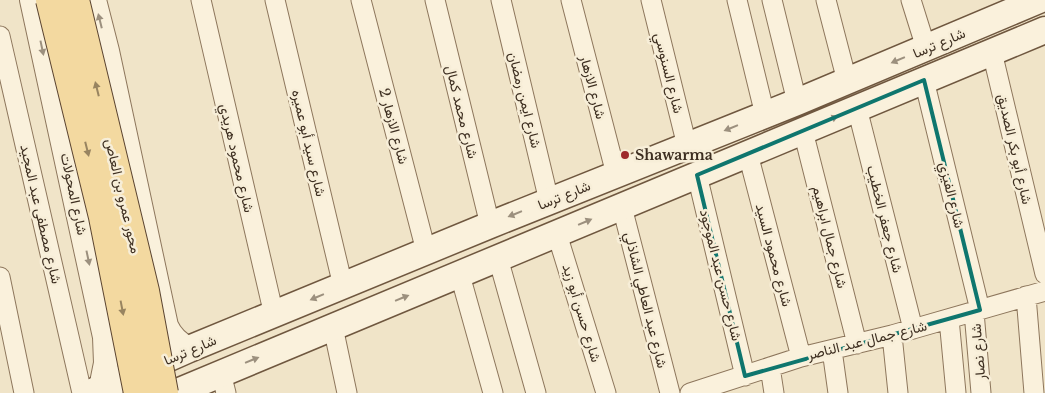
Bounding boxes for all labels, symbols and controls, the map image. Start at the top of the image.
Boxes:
one-way arrow [95,13,103,28]
street label: شارع ترسا [910,24,969,64]
street label: شارع السنوسي [647,31,688,116]
one-way arrow [38,40,46,55]
street label: شارع ايمن رمضان [502,50,546,150]
street label: شارع الازهار [574,52,610,121]
one-way arrow [891,56,905,64]
street label: شارع محمد كمال [440,63,482,161]
one-way arrow [93,82,101,97]
street label: شارع الازهار 2 [373,86,413,166]
street label: شارع سيد أبو عميره [286,88,330,199]
street label: شارع أبو بكر الصديق [992,92,1036,206]
street label: شارع محمود هريدي [213,102,258,215]
one-way arrow [824,114,838,122]
one-way arrow [723,124,738,132]
street label: محور عمرو بن العاص [101,137,145,255]
one-way arrow [83,142,91,157]
street label: شارع مصطفى عبد المجيد [14,143,66,286]
place label: Shawarma [635,146,713,164]
marker: Shawarma [619,149,631,161]
street label: شارع المحولات [55,151,91,237]
street label: شارع الفيزي [932,160,969,231]
street label: شارع جعفر الخطيب [861,163,907,275]
street label: شارع ترسا [535,176,594,216]
street label: شارع جمال ابراهيم [807,184,851,291]
street label: شارع محمود السيد [750,202,796,309]
street label: شارع حسن عبد الموجود [694,207,746,343]
one-way arrow [508,211,522,219]
one-way arrow [577,218,592,226]
street label: شارع عبد العاطي الشاذلي [617,230,672,371]
one-way arrow [84,250,92,265]
street label: شارع حسن أبو زيد [557,262,605,365]
one-way arrow [310,294,324,302]
one-way arrow [395,294,409,302]
one-way arrow [118,300,126,315]
street label: شارع جمال عبد الناصر [804,316,929,366]
street label: شارع نصار [967,323,992,382]
street label: شارع ترسا [161,331,220,371]
one-way arrow [245,356,259,364]

